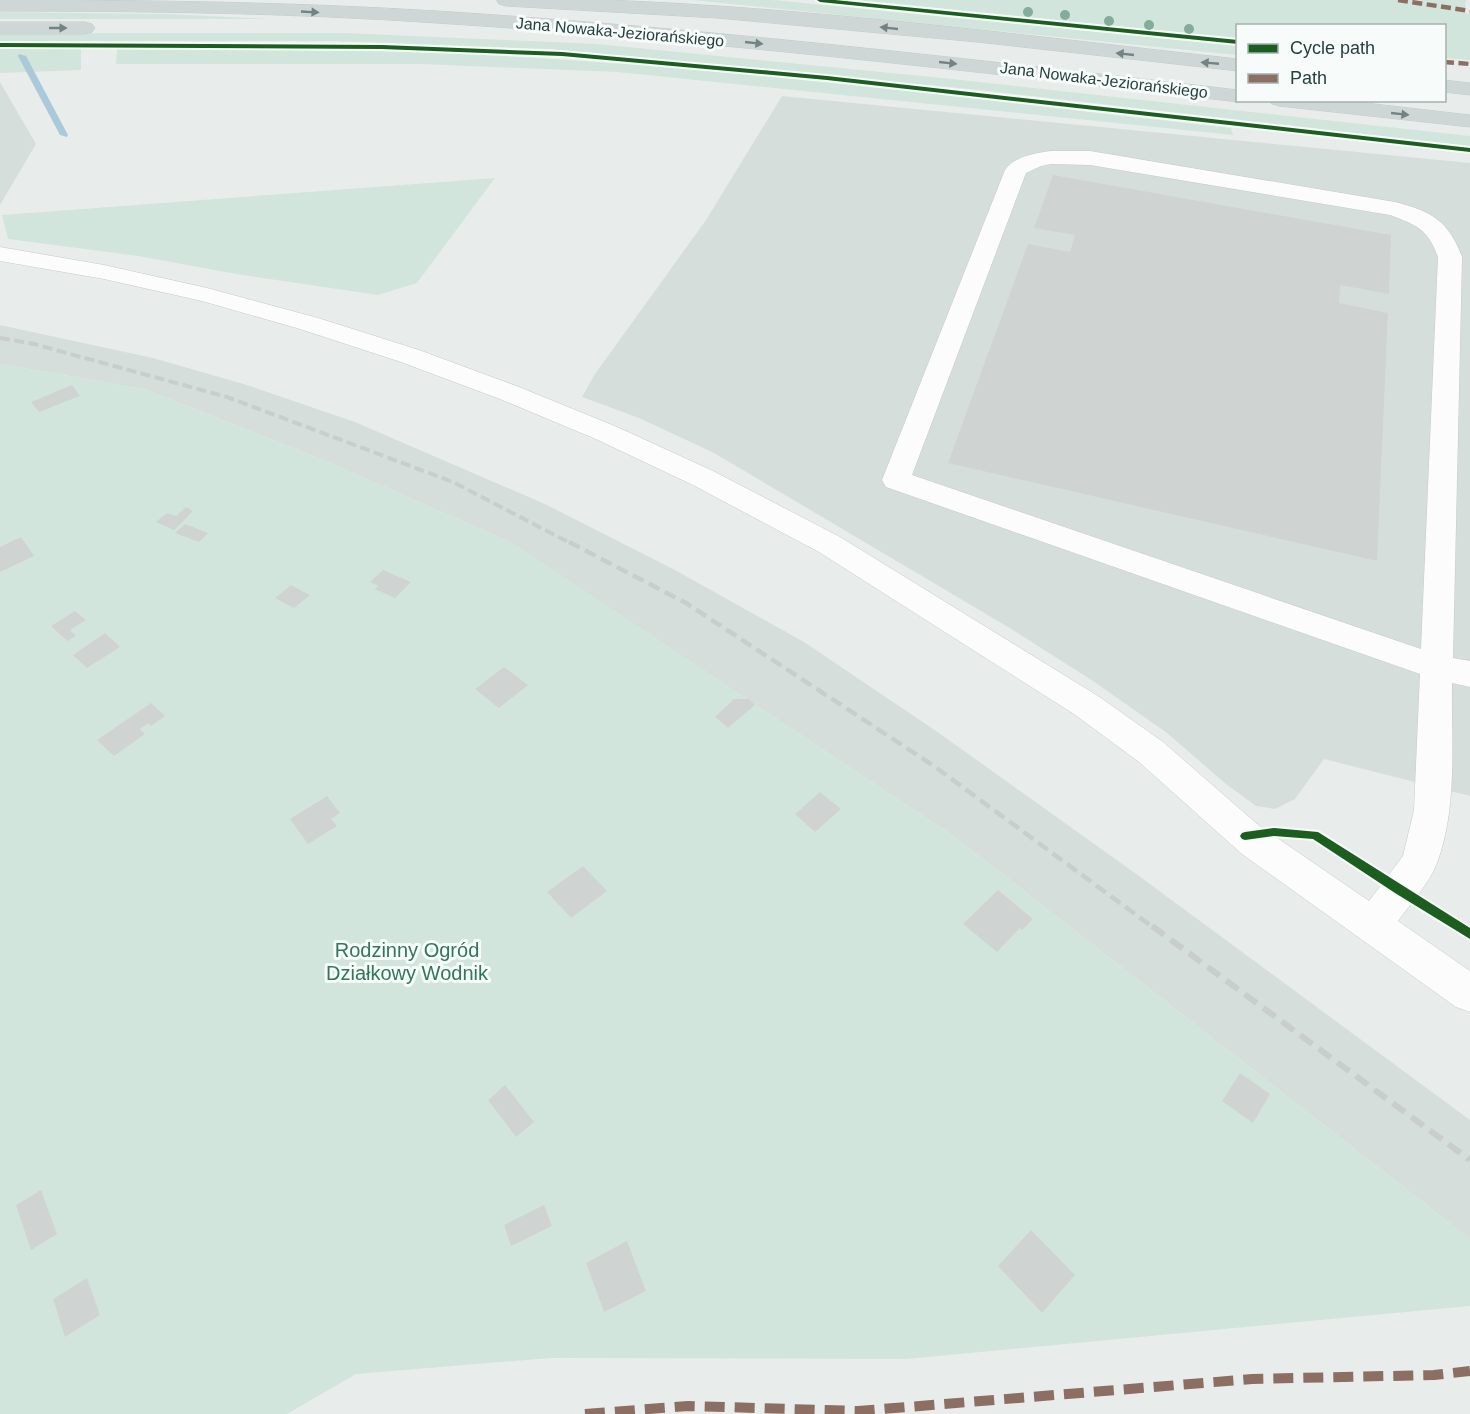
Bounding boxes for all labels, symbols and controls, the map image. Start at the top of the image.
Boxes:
one-way arrow [301,7,320,16]
street label: Jana Nowaka-Jeziorańskiego [515,14,725,50]
one-way arrow [49,23,68,33]
one-way arrow [880,23,899,33]
legend [1236,24,1446,102]
one-way arrow [745,38,764,48]
text: Cycle path [1290,38,1375,58]
one-way arrow [1115,49,1134,59]
one-way arrow [939,58,958,68]
one-way arrow [1201,58,1220,68]
street label: Jana Nowaka-Jeziorańskiego [999,59,1209,101]
text: Path [1290,68,1327,88]
one-way arrow [1390,109,1409,119]
park label: Rodzinny Ogród Działkowy Wodnik [326,939,489,984]

